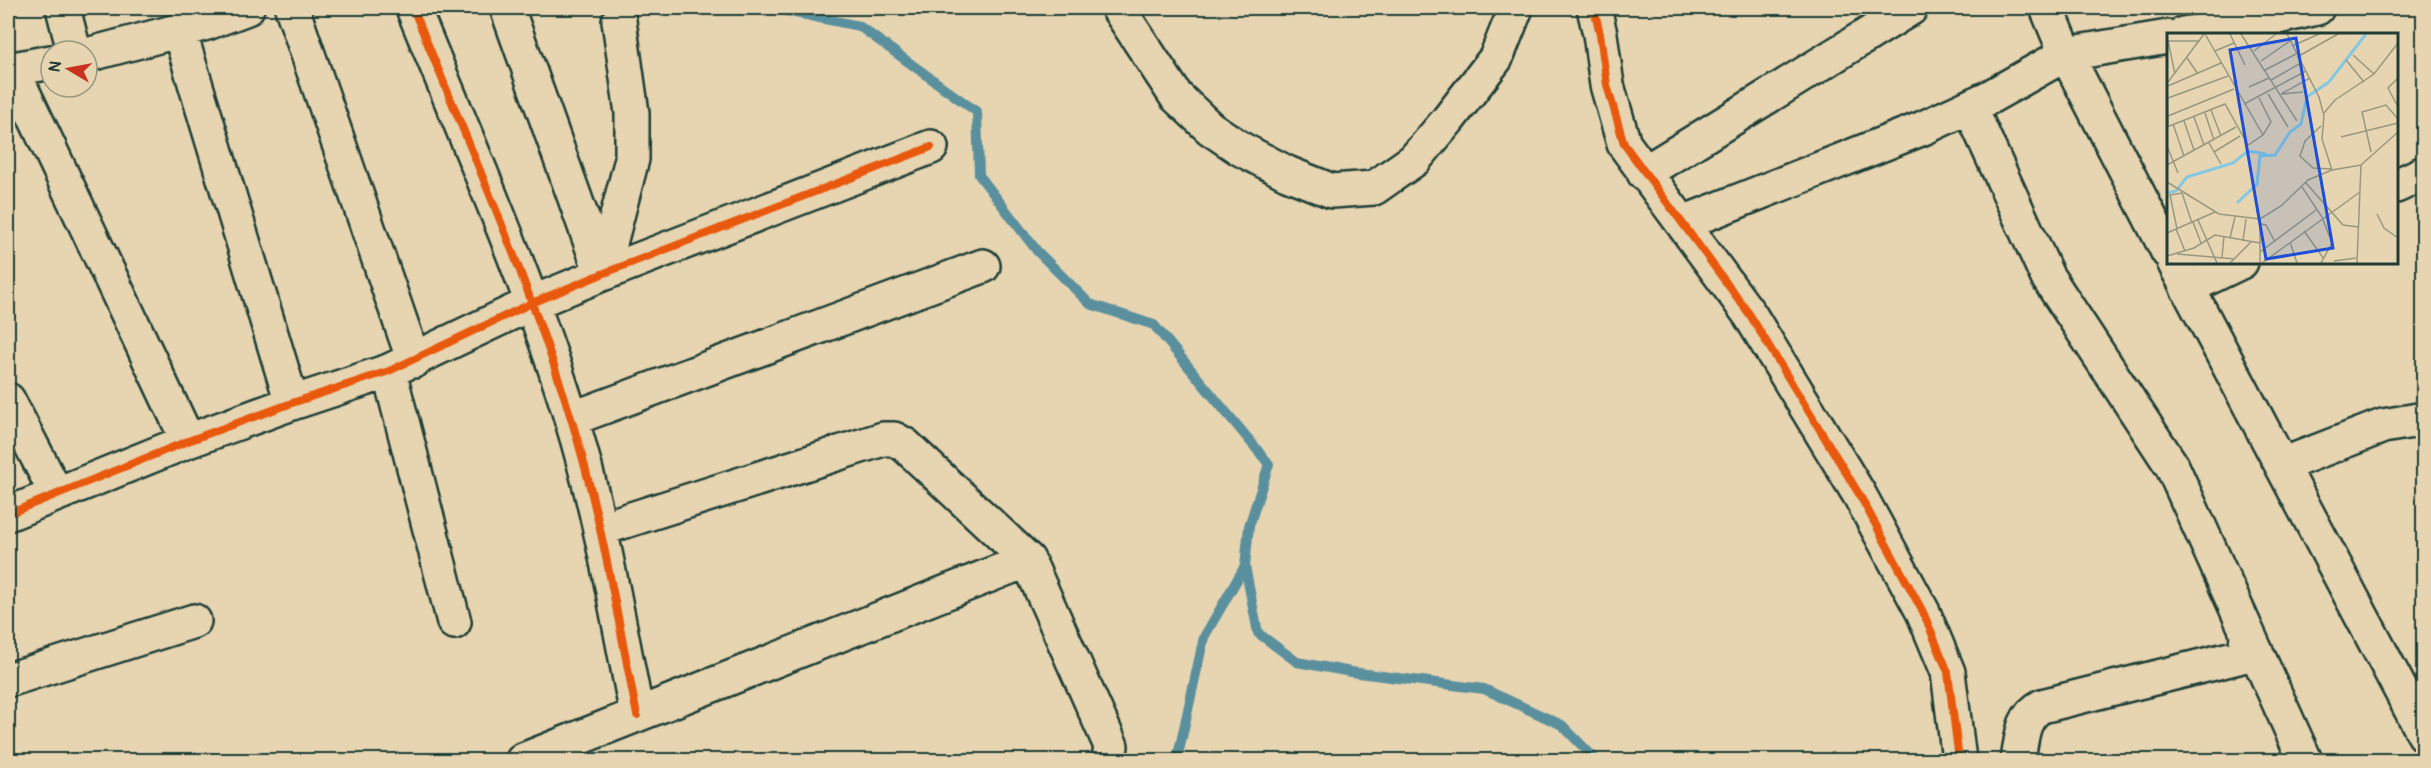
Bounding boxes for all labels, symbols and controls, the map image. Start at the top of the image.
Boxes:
inset map [2167,33,2398,264]
north arrow [39,39,99,99]
text: N [44,59,66,74]

